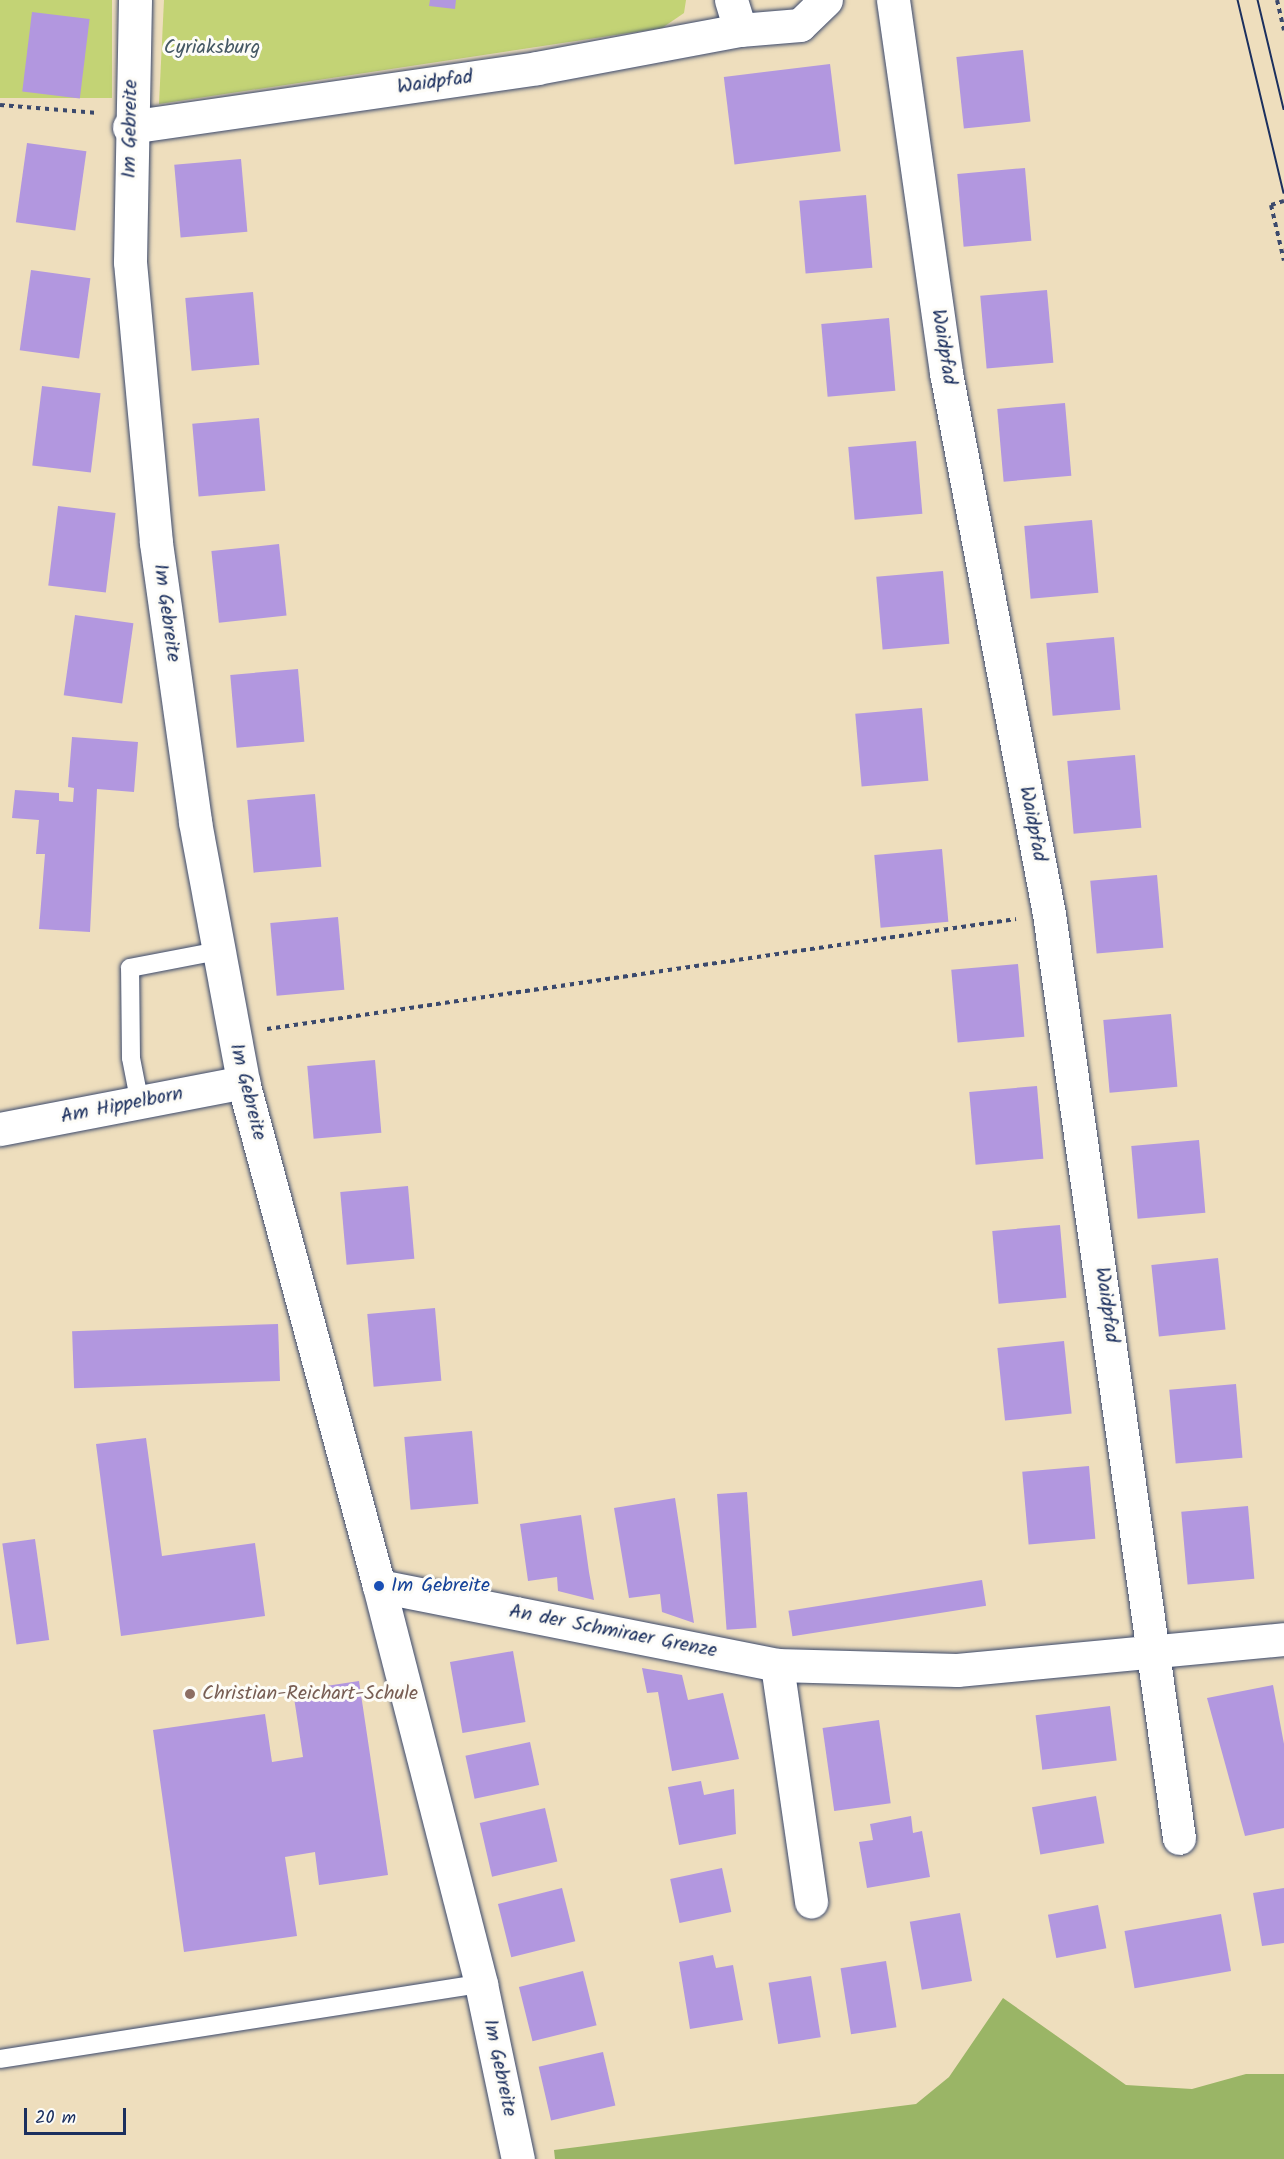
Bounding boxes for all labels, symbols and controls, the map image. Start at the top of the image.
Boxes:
park label: Cyriaksburg [164,36,260,60]
street label: Waidpfad [396,66,474,100]
street label: Im Gebreite [118,79,144,179]
street label: Waidpfad [925,307,961,387]
street label: Im Gebreite [147,562,185,664]
street label: Waidpfad [1013,784,1051,864]
street label: Im Gebreite [223,1041,271,1143]
street label: Am Hippelborn [59,1082,185,1130]
street label: Waidpfad [1089,1266,1123,1344]
place label: Im Gebreite [391,1574,490,1598]
marker: Im Gebreite [372,1579,386,1593]
street label: An der Schmiraer Grenze [507,1600,719,1664]
place label: Christian-Reichart-Schule [202,1682,418,1706]
marker: Christian-Reichart-Schule [183,1687,197,1701]
street label: Im Gebreite [477,2017,521,2119]
scale bar [27,2096,129,2134]
text: 20 m [35,2104,76,2133]

